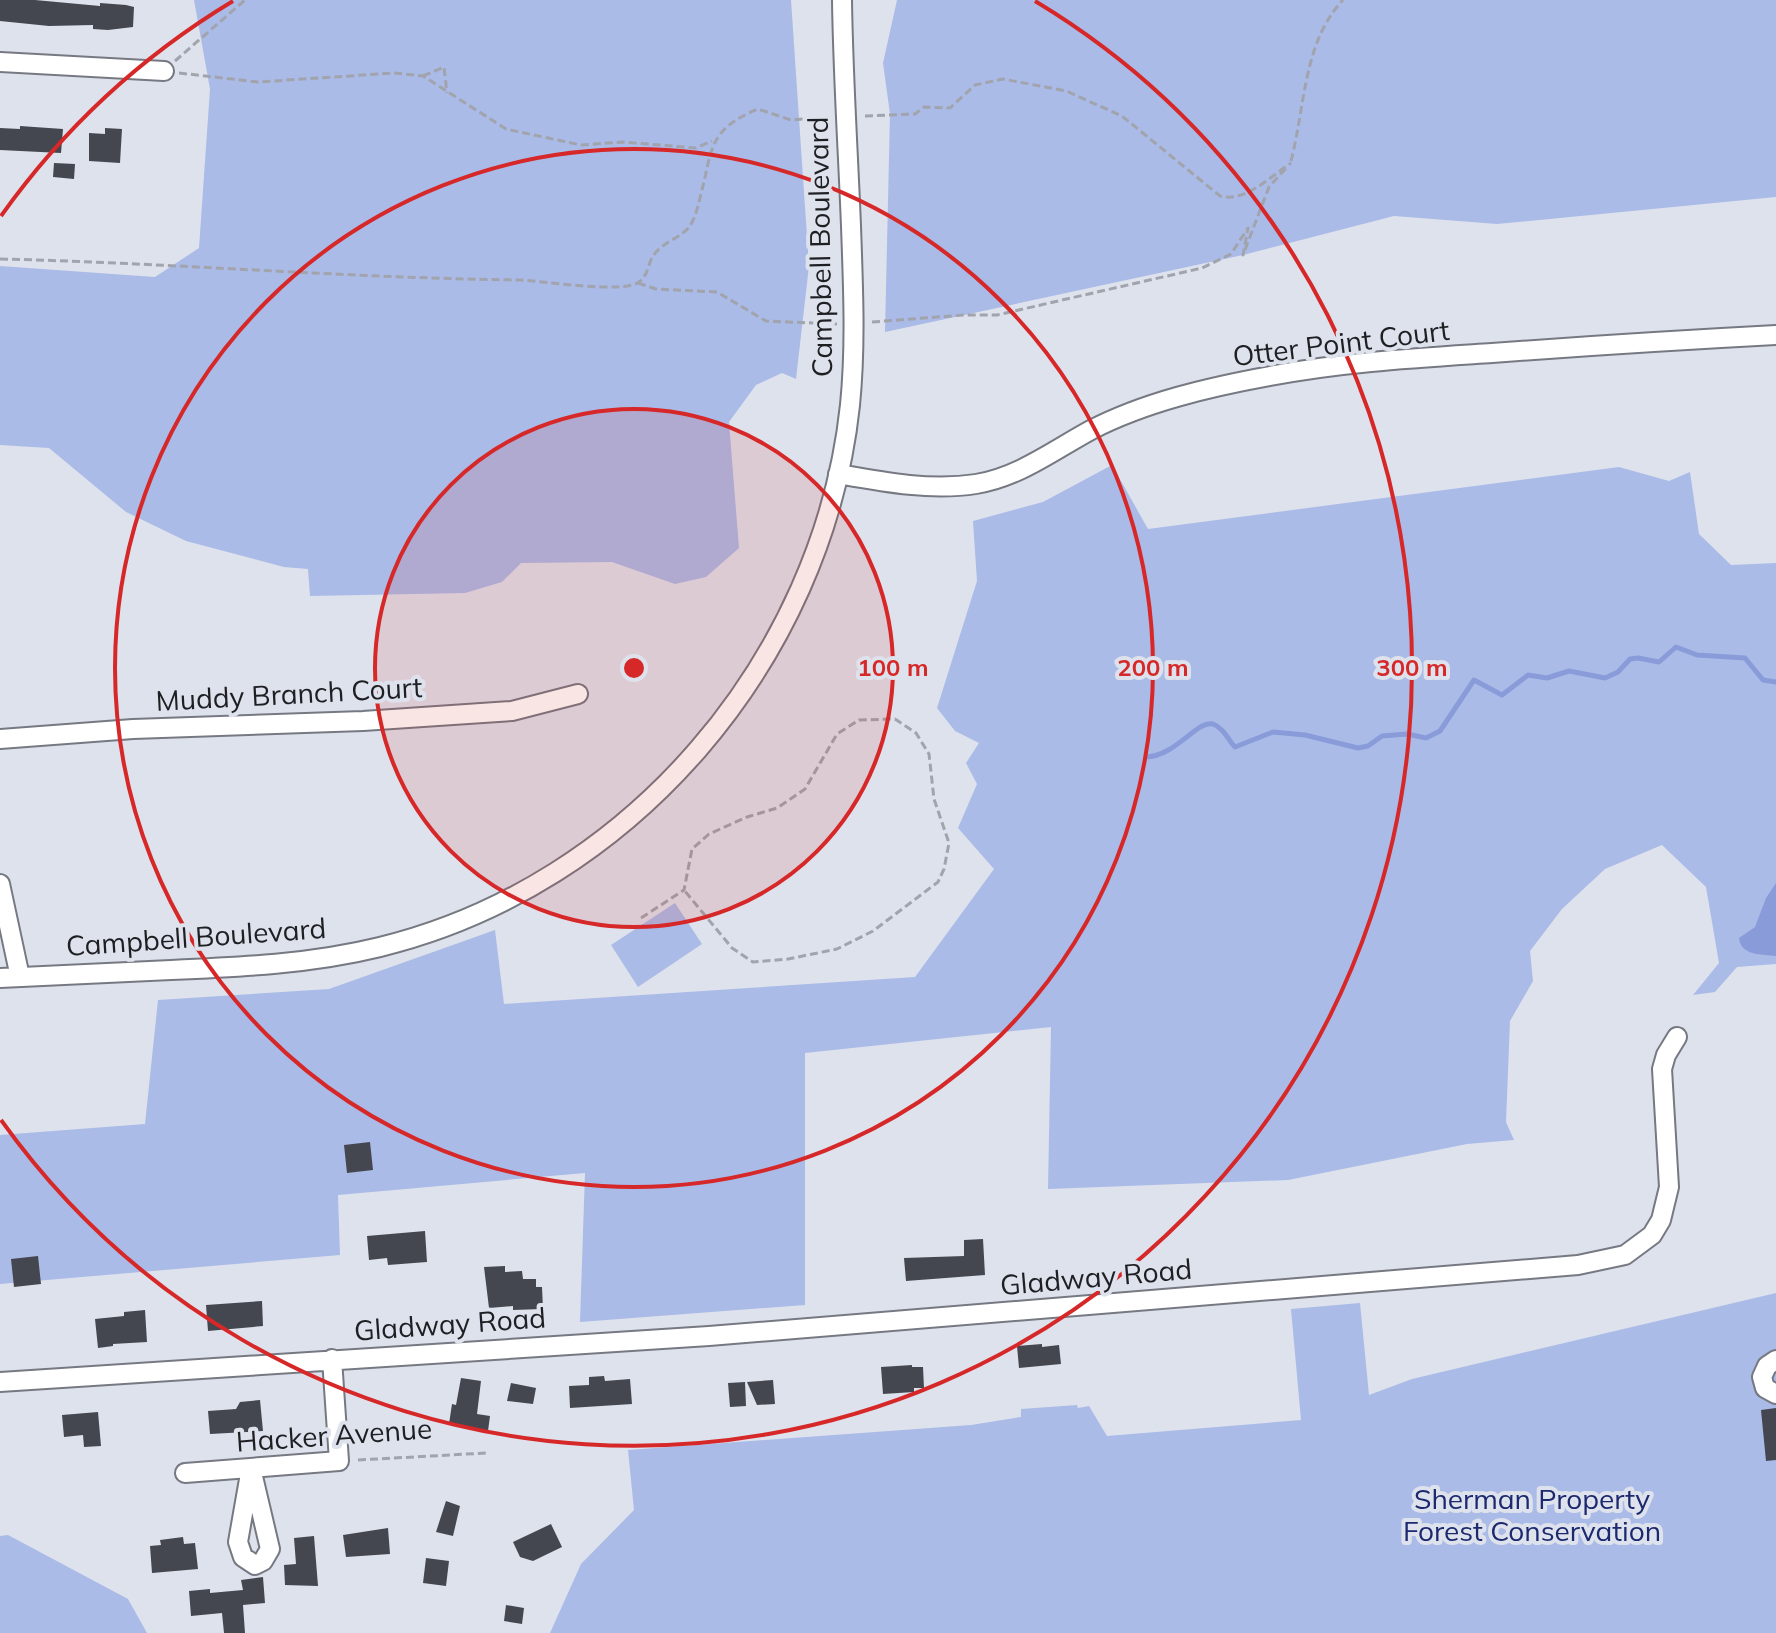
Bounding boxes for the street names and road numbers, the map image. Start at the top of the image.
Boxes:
street label: Campbell Boulevard [800,116,839,378]
street label: Otter Point Court [1231,312,1452,373]
street label: Muddy Branch Court [155,669,423,718]
street label: Campbell Boulevard [65,910,327,963]
street label: Gladway Road [999,1251,1193,1302]
street label: Gladway Road [353,1299,547,1348]
street label: Hacker Avenue [235,1410,433,1459]

